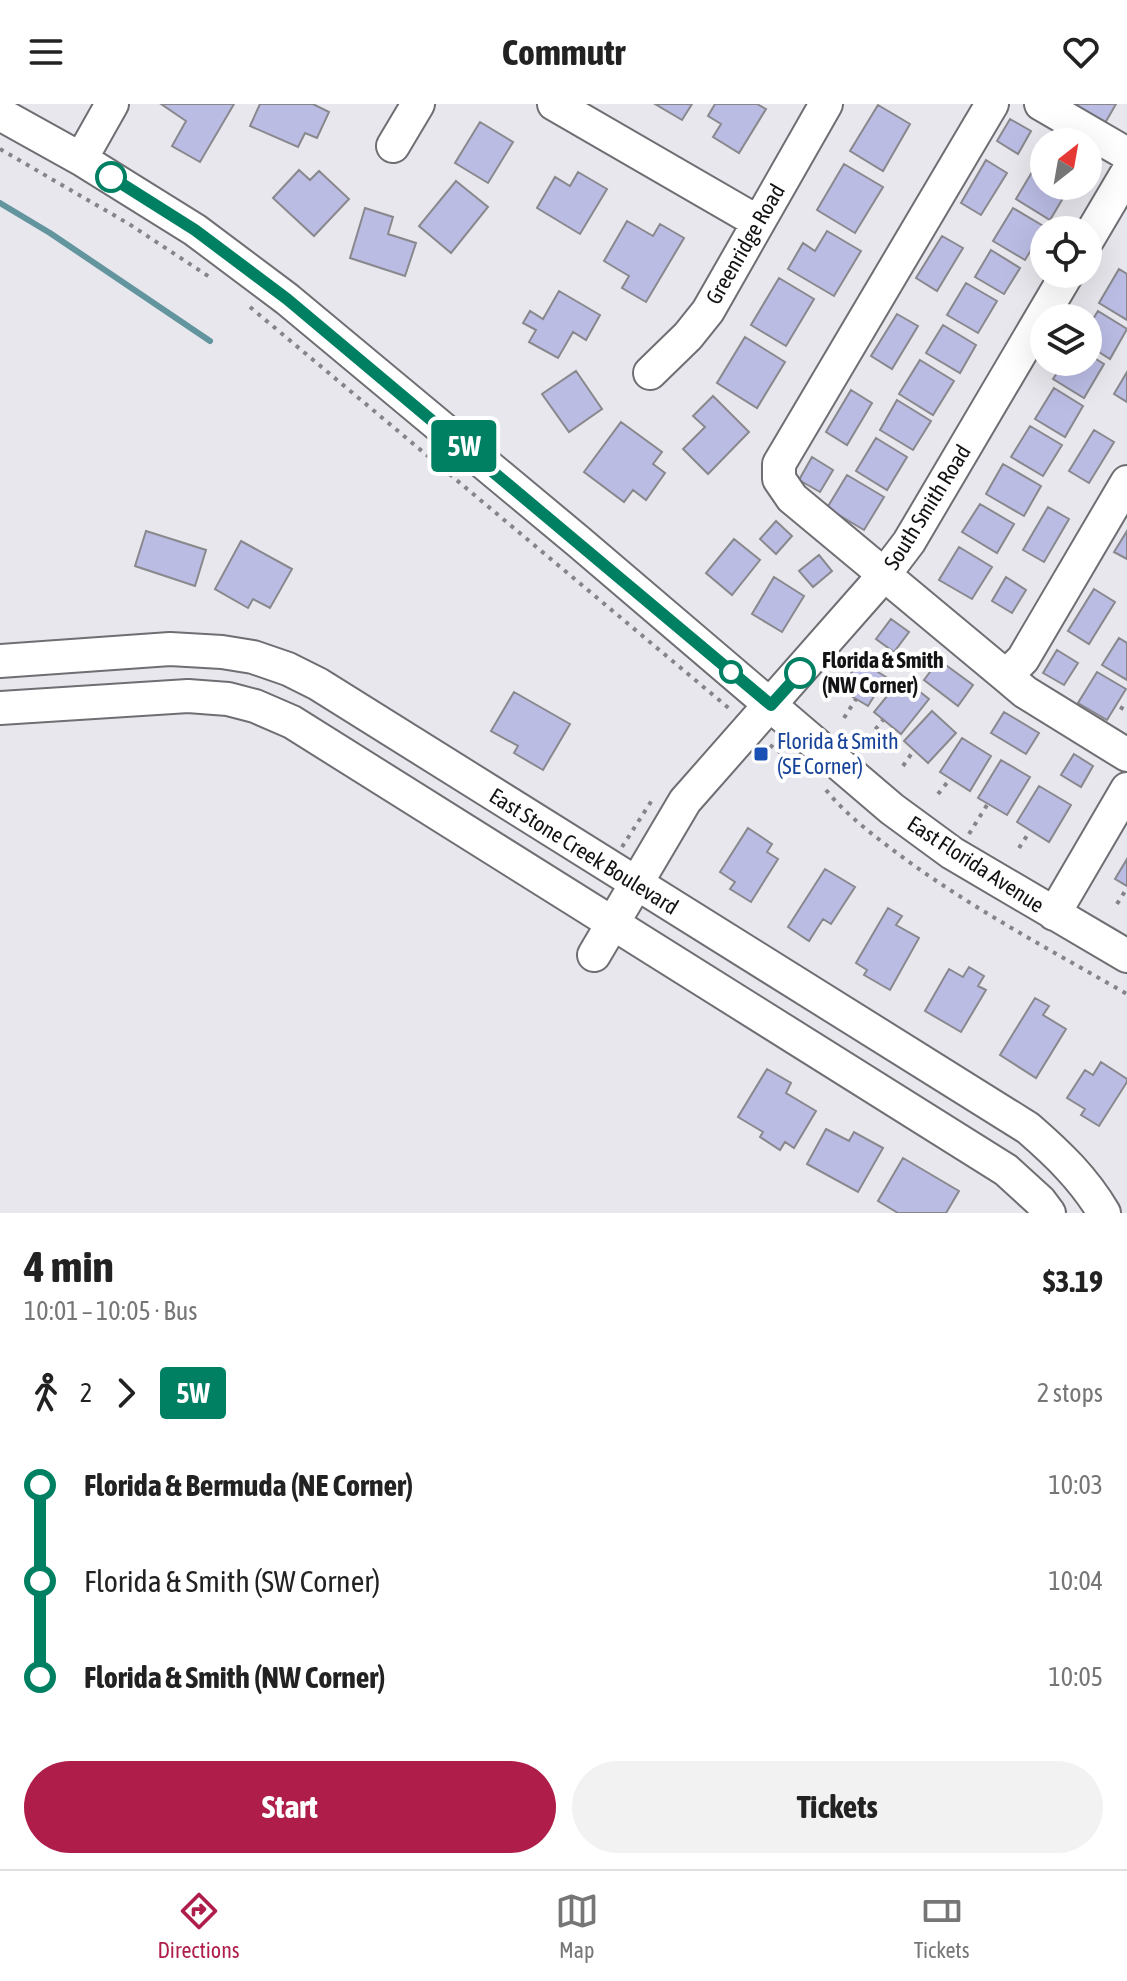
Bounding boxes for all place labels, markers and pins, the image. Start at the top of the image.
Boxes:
unlabelled marker [96,162,126,192]
place label: Florida & Smith (NW Corner) [822,647,944,698]
marker: Florida & Smith (NW Corner) [785,658,815,688]
unlabelled marker [720,661,742,683]
place label: Florida & Smith (SE Corner) [777,728,899,779]
marker: Florida & Smith (SE Corner) [752,745,770,763]

